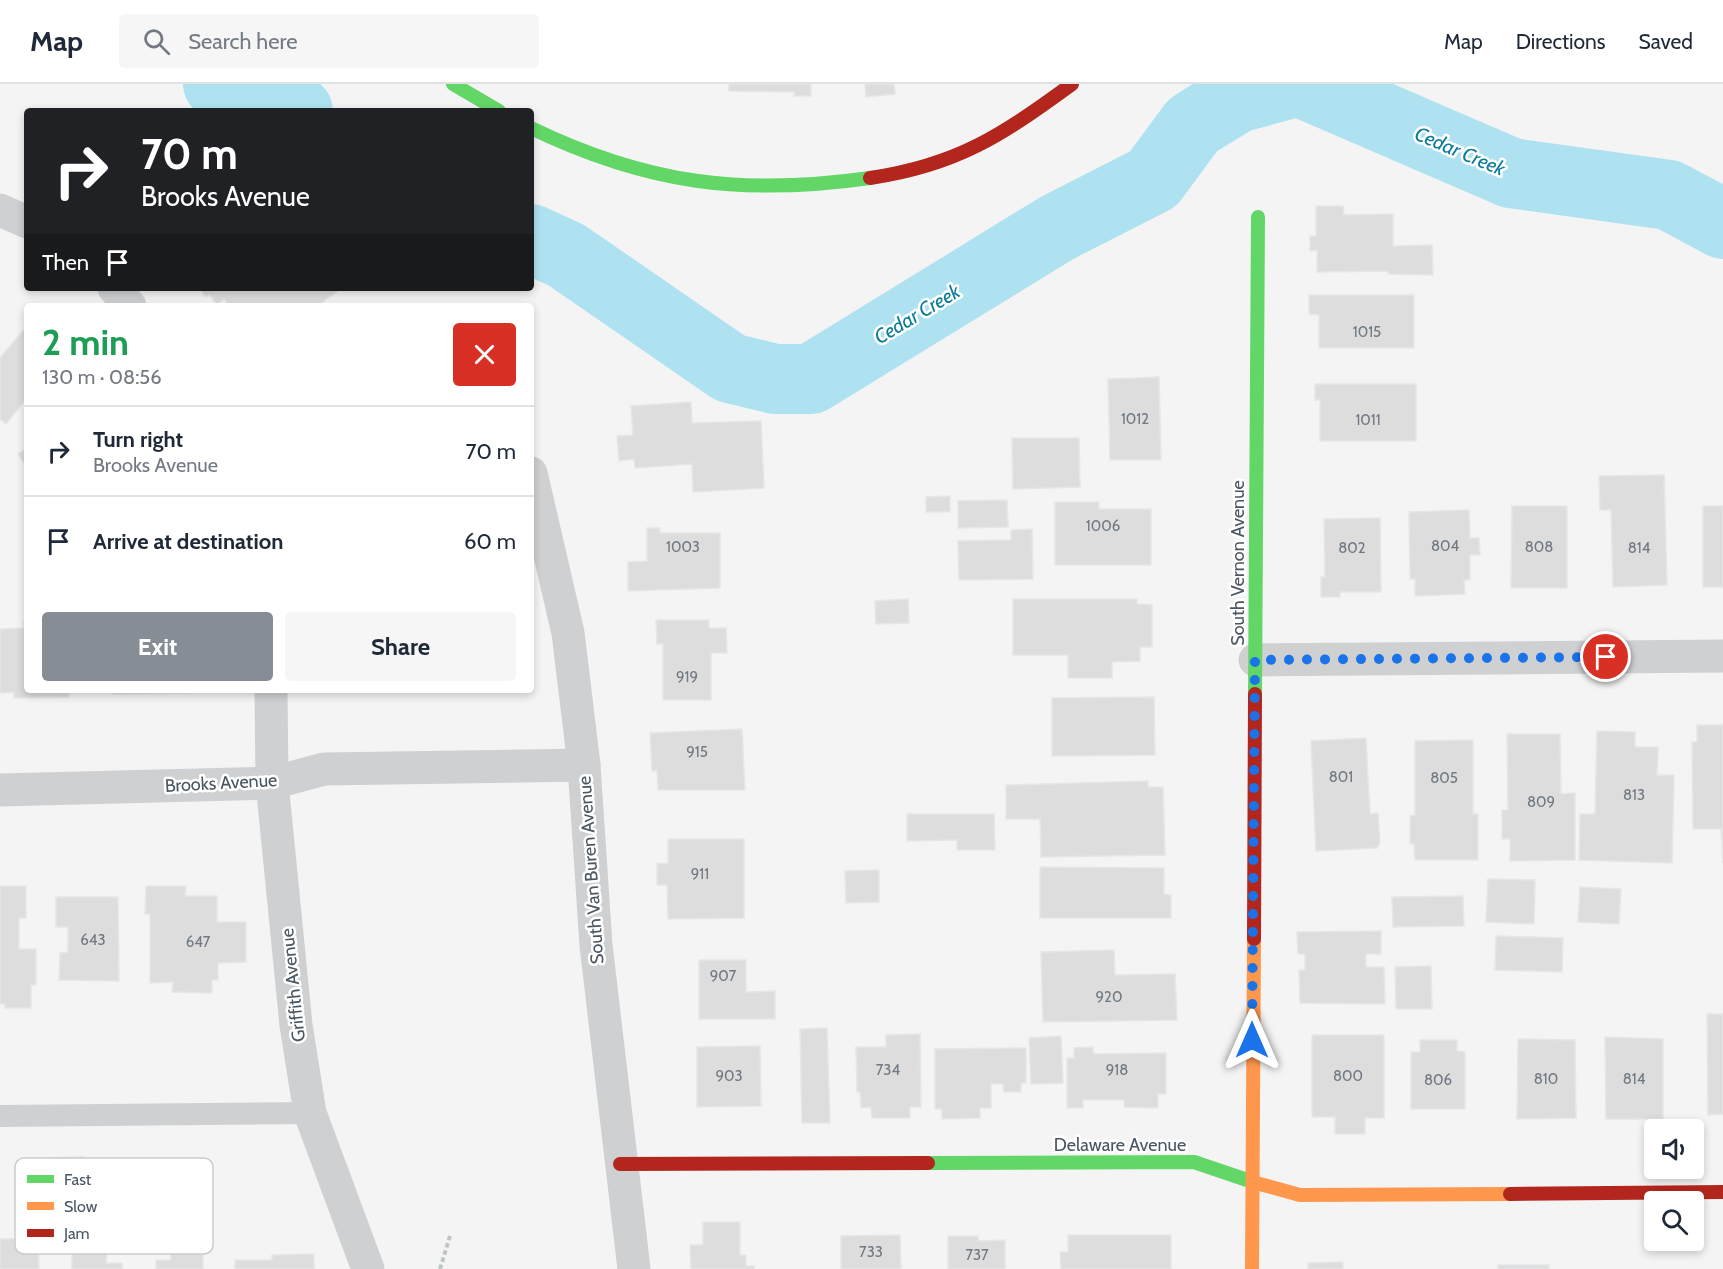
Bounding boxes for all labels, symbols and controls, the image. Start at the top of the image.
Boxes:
search box [119,14,539,68]
text: Map [30,24,83,58]
icon: search [140,25,173,58]
text: Search here [188,28,297,55]
text: Map [1444,29,1483,54]
text: Directions [1516,29,1605,54]
text: Saved [1638,29,1693,54]
water label: Cedar Creek [1411,121,1510,181]
text: 70 m [141,128,238,180]
icon: right [42,132,120,210]
text: Brooks Avenue [141,180,310,213]
icon: arrive [101,246,134,279]
text: Then [42,249,89,276]
water label: Cedar Creek [870,278,965,349]
text: 2 min [42,320,129,364]
button: close [453,323,516,386]
house number: 1015 [1353,323,1381,341]
text: 130 m · 08:56 [42,365,162,389]
house number: 1012 [1121,410,1149,428]
house number: 1011 [1355,411,1381,429]
text: Turn right [93,426,183,453]
icon: right [42,435,75,468]
text: 70 m [466,438,516,465]
text: Brooks Avenue [93,453,218,477]
street label: South Vernon Avenue [1227,480,1249,646]
house number: 1006 [1086,517,1120,535]
icon: arrive [42,525,75,558]
text: Arrive at destination [93,528,283,555]
text: 60 m [464,528,516,555]
house number: 804 [1431,537,1459,555]
house number: 1003 [666,538,700,556]
house number: 808 [1525,538,1553,556]
house number: 802 [1338,539,1366,557]
house number: 814 [1628,539,1651,557]
button: Exit [42,612,273,681]
button: Share [285,612,516,681]
pin [1580,631,1631,682]
icon: arrive [1589,640,1622,673]
house number: 919 [676,668,698,686]
house number: 915 [686,743,708,761]
house number: 801 [1329,768,1353,786]
street label: Brooks Avenue [164,769,278,797]
house number: 805 [1430,769,1458,787]
street label: South Van Buren Avenue [573,775,609,965]
house number: 813 [1623,786,1645,804]
house number: 809 [1527,793,1555,811]
house number: 911 [691,865,709,883]
street label: Griffith Avenue [276,927,310,1043]
house number: 643 [80,931,106,949]
house number: 647 [186,933,211,951]
house number: 907 [710,967,737,985]
house number: 920 [1096,988,1122,1006]
position arrow [1220,1008,1284,1072]
house number: 734 [876,1061,900,1079]
house number: 918 [1106,1061,1128,1079]
house number: 903 [715,1067,743,1085]
house number: 800 [1333,1067,1363,1085]
house number: 810 [1534,1070,1558,1088]
house number: 814 [1623,1070,1646,1088]
house number: 806 [1424,1071,1452,1089]
map controls [1644,1119,1704,1251]
button: sound [1644,1119,1704,1179]
street label: Delaware Avenue [1054,1134,1186,1156]
legend [15,1158,213,1254]
text: Fast [64,1170,92,1189]
button: search [1644,1191,1704,1251]
text: Slow [64,1197,98,1216]
text: Jam [63,1224,90,1243]
house number: 733 [859,1243,883,1261]
house number: 737 [965,1246,989,1264]

